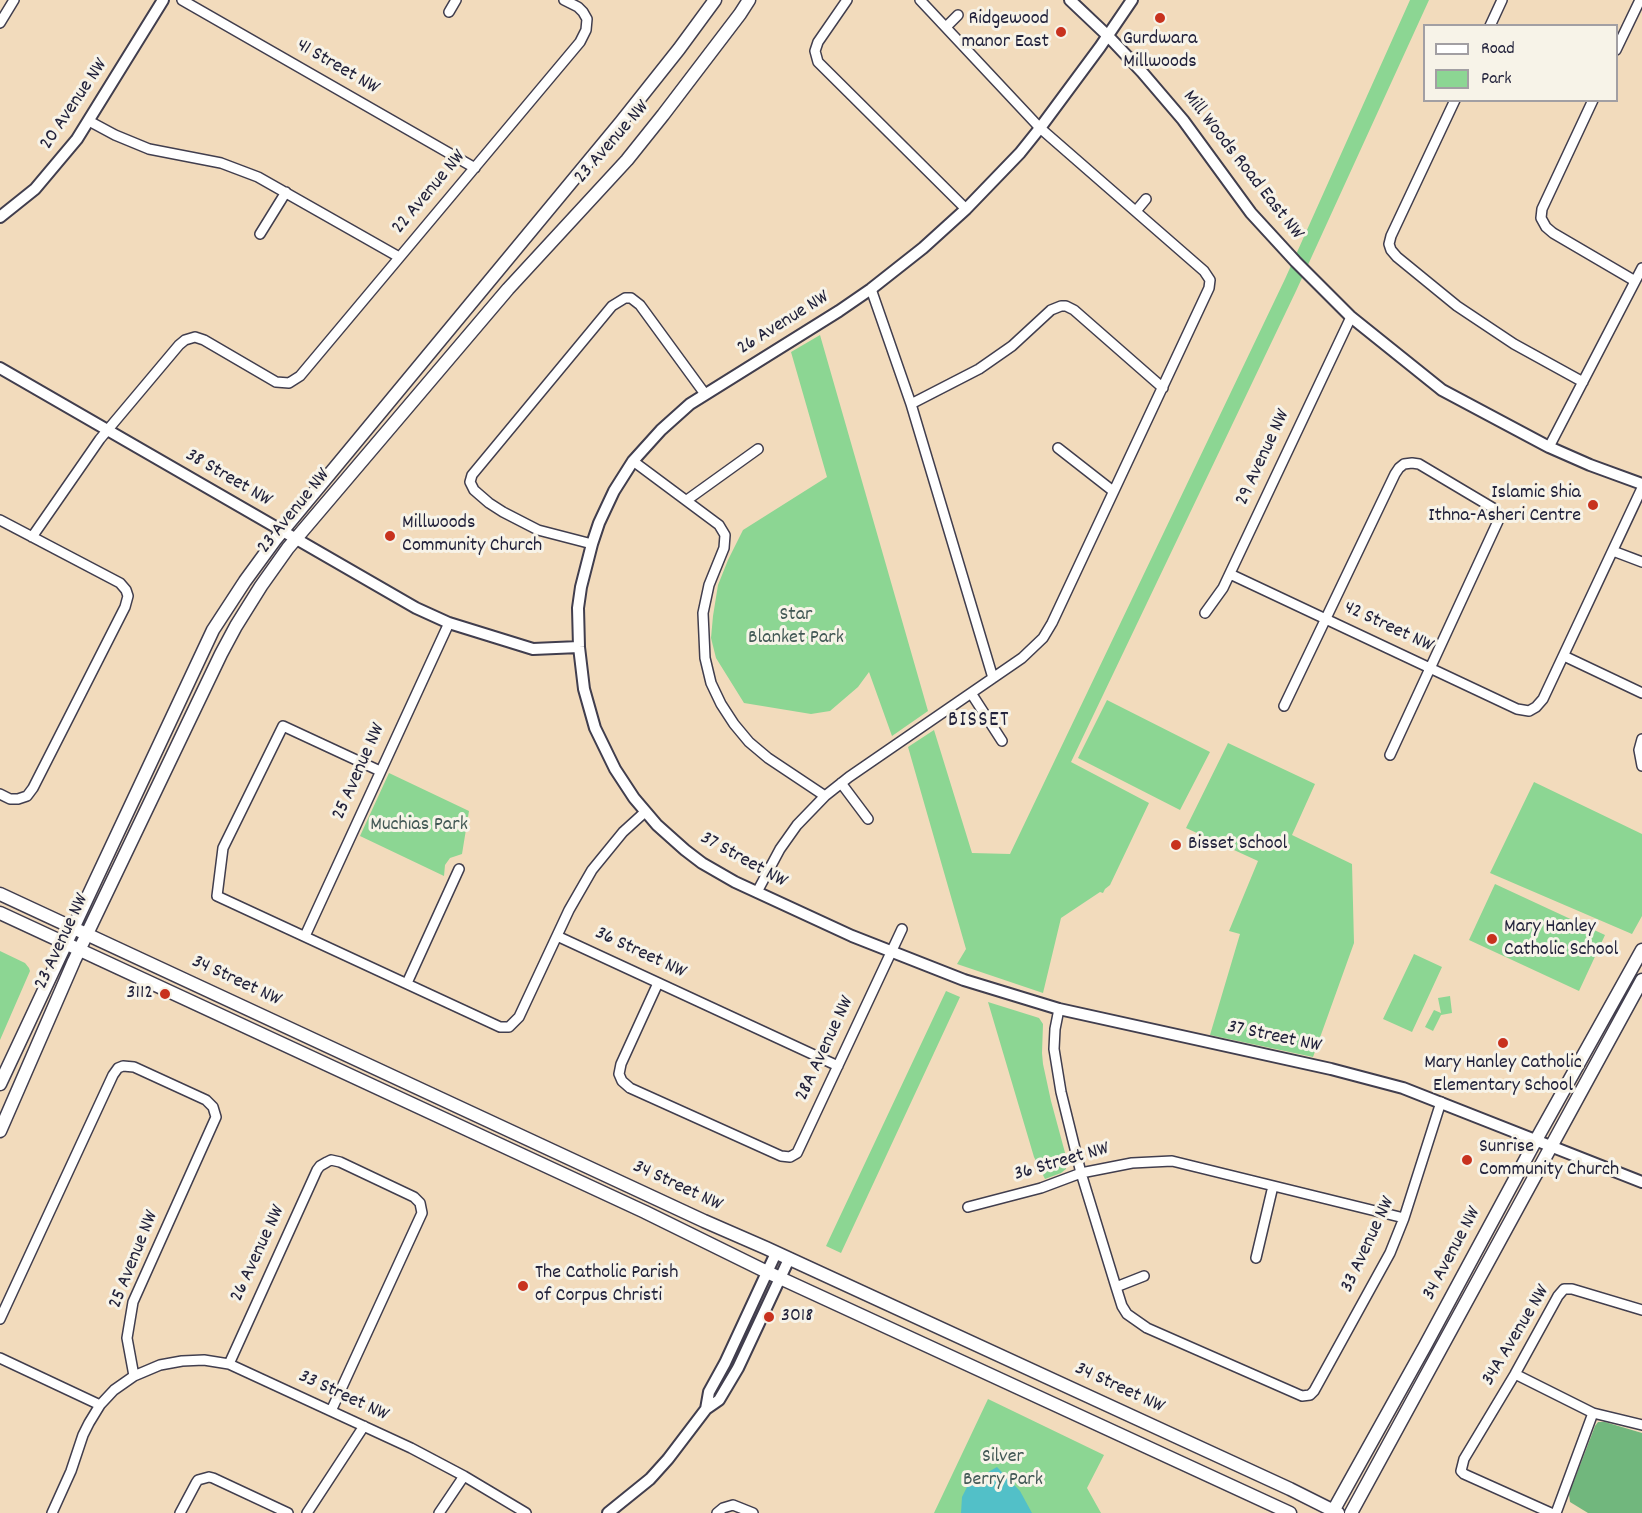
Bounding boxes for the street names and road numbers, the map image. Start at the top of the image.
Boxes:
street label: 41 Street NW [291,35,383,101]
street label: 20 Avenue NW [36,55,114,155]
street label: Mill Woods Road East NW [1176,86,1308,246]
street label: 23 Avenue NW [570,96,656,190]
street label: 22 Avenue NW [388,146,472,240]
street label: 26 Avenue NW [734,286,834,362]
street label: 29 Avenue NW [1231,406,1297,510]
street label: 38 Street NW [180,445,276,513]
street label: 23 Avenue NW [253,464,337,560]
street label: 42 Street NW [1339,597,1437,659]
street label: 25 Avenue NW [328,720,392,824]
street label: 37 Street NW [695,827,791,895]
street label: 23 Avenue NW [30,890,96,994]
street label: 36 Street NW [591,922,689,986]
street label: 34 Street NW [187,951,285,1013]
street label: 28A Avenue NW [791,993,861,1105]
street label: 37 Street NW [1225,1016,1323,1060]
street label: 36 Street NW [1012,1138,1112,1188]
street label: 34 Street NW [628,1156,726,1218]
street label: 33 Avenue NW [1336,1193,1402,1297]
street label: 26 Avenue NW [226,1202,292,1306]
street label: 34 Avenue NW [1418,1203,1488,1305]
street label: 25 Avenue NW [105,1208,165,1312]
street label: 34A Avenue NW [1478,1281,1556,1391]
street label: 34 Street NW [1070,1358,1168,1420]
street label: 33 Street NW [294,1366,392,1428]

